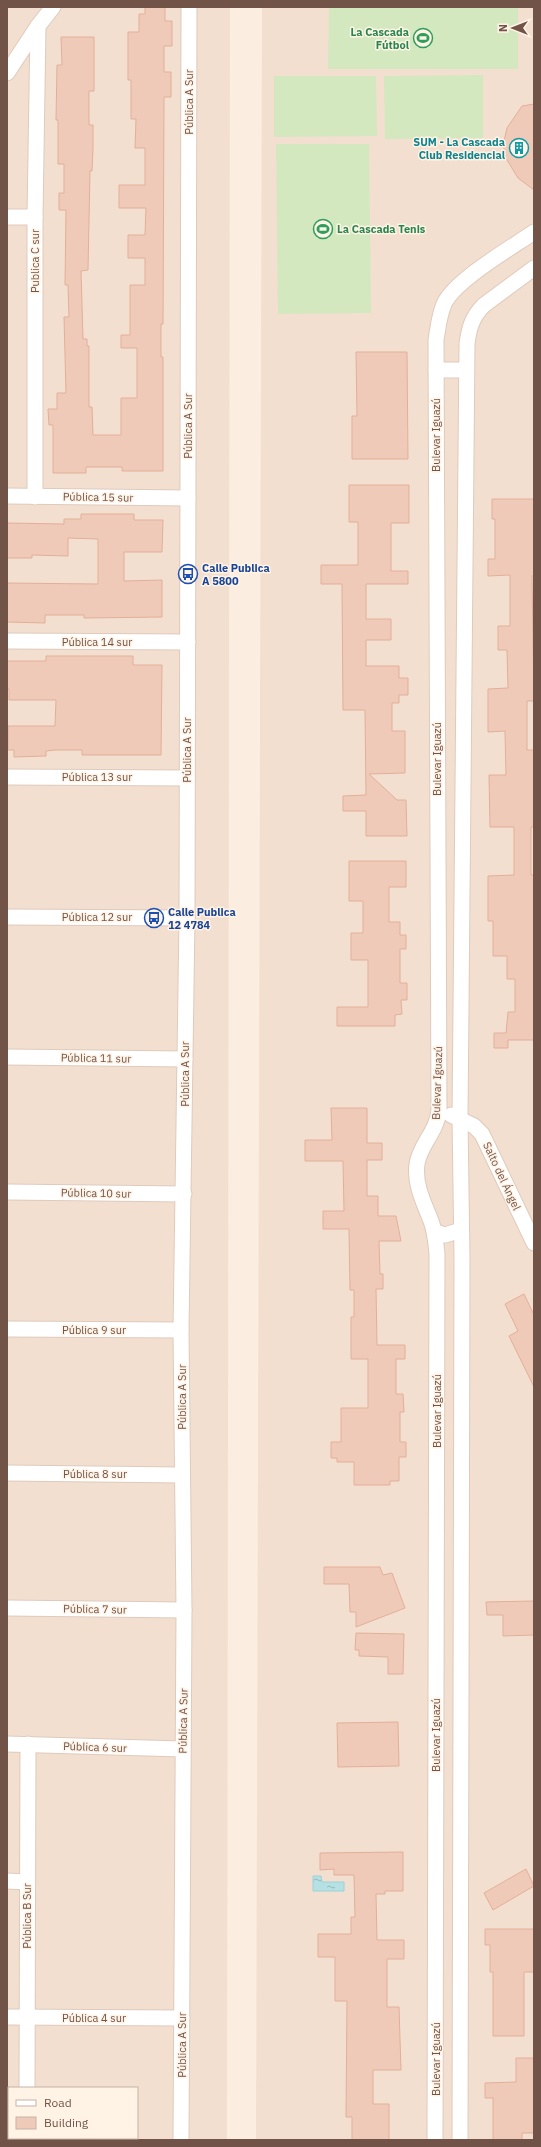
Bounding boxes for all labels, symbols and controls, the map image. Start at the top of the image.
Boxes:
north arrow [493,8,533,48]
text: N [496,24,510,32]
place label: La Cascada Fútbol [350,25,410,52]
sports icon: La Cascada Fútbol [412,27,434,49]
street label: Pública A Sur [182,69,196,135]
place label: SUM - La Cascada Club Residencial [413,135,506,162]
building icon: SUM - La Cascada Club Residencial [508,137,530,159]
sports icon: La Cascada Tenis [312,218,334,240]
place label: La Cascada Tenis [337,222,426,236]
street label: Publica C sur [28,229,42,293]
street label: Pública A Sur [181,393,195,459]
street label: Bulevar Iguazú [429,398,443,472]
street label: Pública 15 sur [63,489,133,505]
place label: Calle Publica A 5800 [202,561,270,588]
bus stop icon: Calle Publica A 5800 [177,563,199,585]
street label: Pública 14 sur [62,635,132,649]
street label: Pública A Sur [180,717,194,783]
street label: Bulevar Iguazú [430,722,444,796]
street label: Pública 13 sur [62,770,132,784]
place label: Calle Publica 12 4784 [168,905,236,932]
bus stop icon: Calle Publica 12 4784 [143,907,165,929]
street label: Pública 12 sur [62,910,132,924]
street label: Pública A Sur [178,1041,192,1107]
street label: Bulevar Iguazú [429,1046,445,1120]
street label: Pública 11 sur [61,1050,131,1066]
street label: Salto del Ángel [480,1140,524,1212]
street label: Pública 10 sur [61,1185,131,1201]
street label: Pública 9 sur [62,1323,126,1337]
street label: Pública A Sur [175,1364,189,1430]
street label: Bulevar Iguazú [430,1374,444,1448]
street label: Pública 8 sur [63,1467,127,1481]
street label: Pública 7 sur [63,1601,127,1617]
street label: Pública A Sur [175,1688,191,1754]
street label: Bulevar Iguazú [429,1698,443,1772]
street label: Pública 6 sur [63,1739,127,1755]
street label: Pública B Sur [20,1883,34,1949]
street label: Pública 4 sur [62,2011,126,2025]
street label: Pública A Sur [175,2012,189,2078]
street label: Bulevar Iguazú [429,2022,443,2096]
legend [8,2087,138,2139]
text: Road [44,2095,72,2110]
text: Building [44,2115,89,2130]

